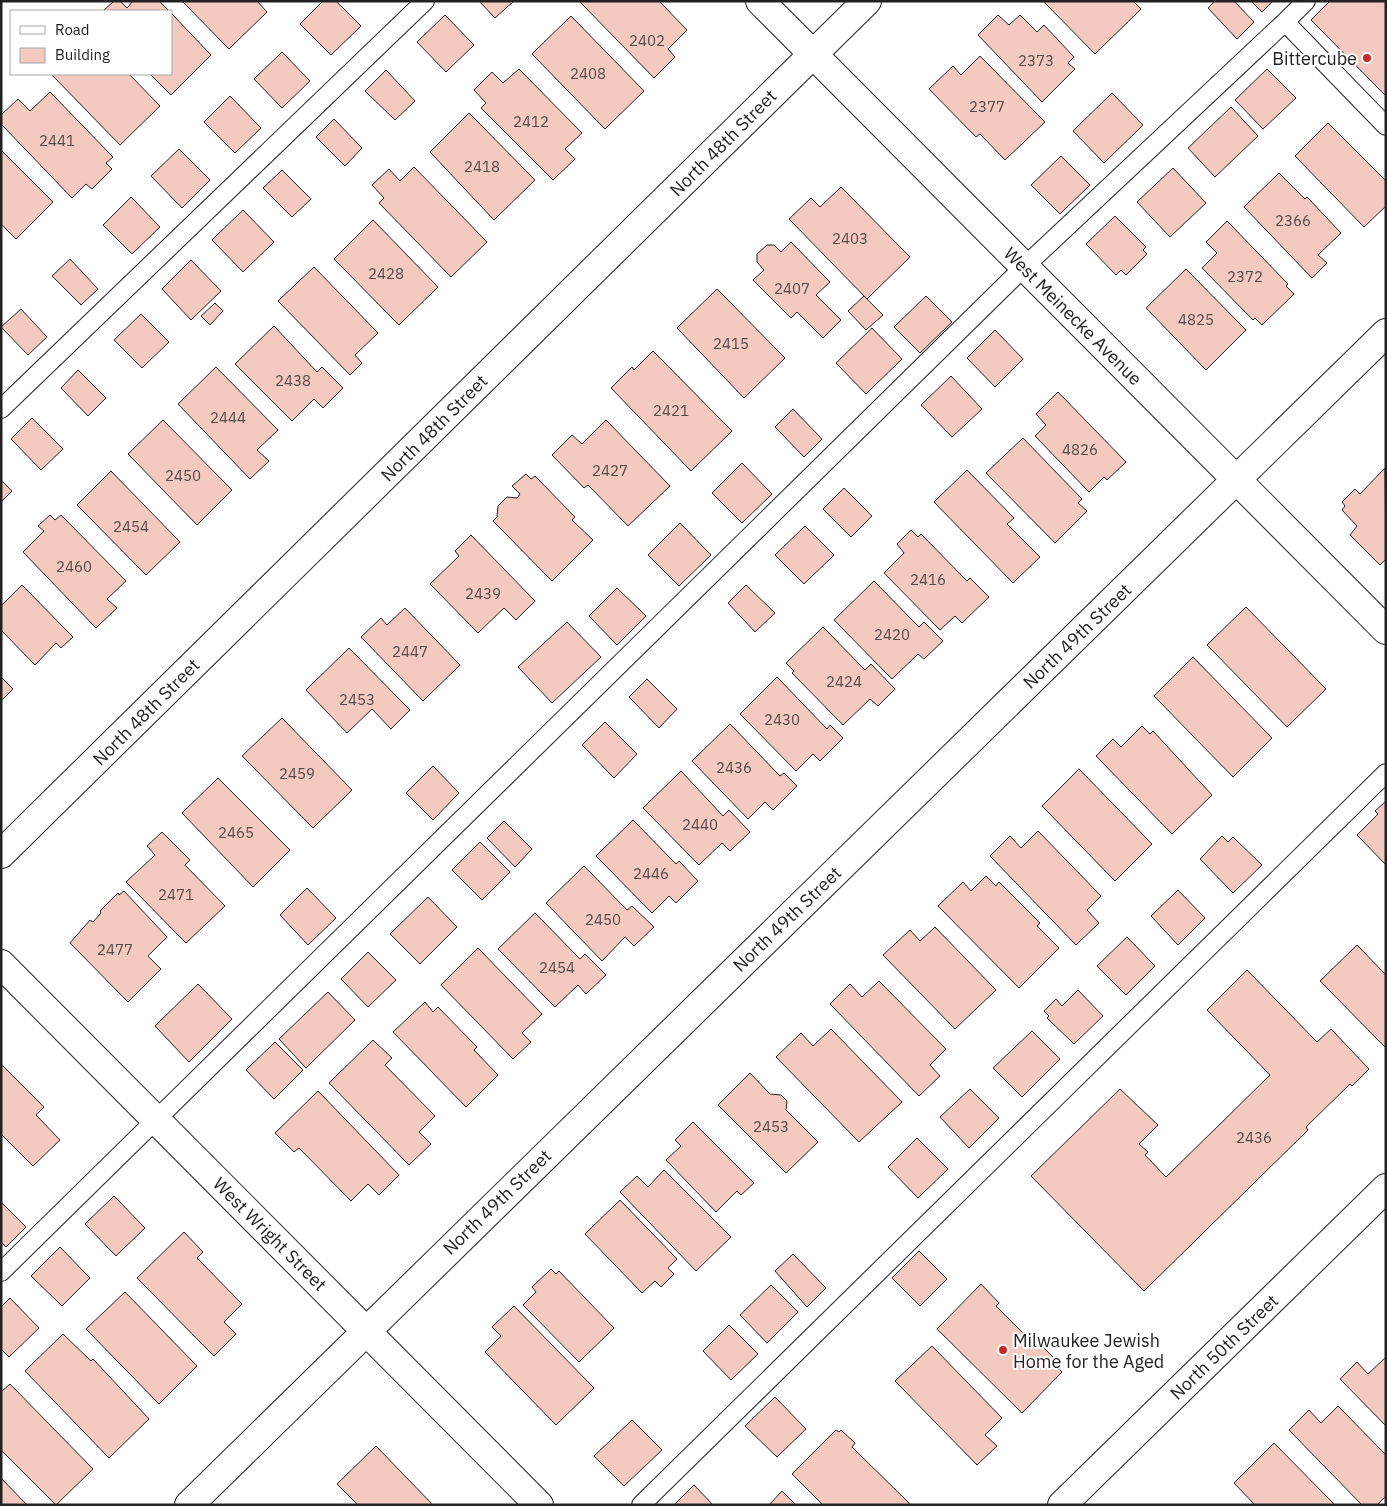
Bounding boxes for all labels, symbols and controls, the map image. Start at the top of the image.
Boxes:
legend [10,10,172,75]
text: Road [55,20,90,39]
house number: 2402 [629,31,665,50]
text: Building [55,45,110,64]
place label: Bittercube [1272,47,1357,70]
house number: 2373 [1018,51,1054,70]
marker: Bittercube [1361,52,1373,64]
house number: 2408 [570,64,606,83]
street label: North 48th Street [665,85,781,201]
house number: 2377 [969,97,1005,116]
house number: 2412 [513,112,549,131]
house number: 2441 [39,131,75,150]
house number: 2418 [464,157,500,176]
house number: 2366 [1275,211,1311,230]
house number: 2403 [832,229,868,248]
street label: West Meinecke Avenue [999,242,1147,390]
house number: 2428 [368,264,404,283]
house number: 2372 [1227,267,1263,286]
house number: 2407 [774,279,810,298]
house number: 4825 [1178,310,1214,329]
house number: 2415 [713,334,749,353]
street label: North 48th Street [376,370,492,486]
house number: 2438 [275,371,311,390]
house number: 2421 [653,401,689,420]
house number: 2444 [210,408,246,427]
house number: 4826 [1062,440,1098,459]
house number: 2427 [592,461,628,480]
house number: 2450 [165,466,201,485]
house number: 2454 [113,517,149,536]
house number: 2460 [56,557,92,576]
house number: 2416 [910,570,946,589]
street label: North 49th Street [1018,578,1136,694]
house number: 2439 [465,584,501,603]
house number: 2420 [874,625,910,644]
house number: 2447 [392,642,428,661]
street label: North 48th Street [88,654,204,770]
house number: 2424 [826,672,862,691]
house number: 2453 [339,690,375,709]
house number: 2430 [764,710,800,729]
house number: 2436 [716,758,752,777]
house number: 2459 [279,764,315,783]
house number: 2440 [682,815,718,834]
house number: 2465 [218,823,254,842]
street label: North 49th Street [728,861,846,977]
house number: 2446 [633,864,669,883]
house number: 2471 [158,885,194,904]
house number: 2450 [585,910,621,929]
house number: 2477 [97,940,133,959]
house number: 2454 [539,958,575,977]
house number: 2453 [753,1117,789,1136]
house number: 2436 [1236,1128,1272,1147]
street label: North 49th Street [438,1144,556,1260]
street label: West Wright Street [208,1172,332,1296]
street label: North 50th Street [1165,1289,1283,1405]
place label: Milwaukee Jewish Home for the Aged [1013,1329,1164,1373]
marker: Milwaukee Jewish Home for the Aged [997,1344,1009,1356]

